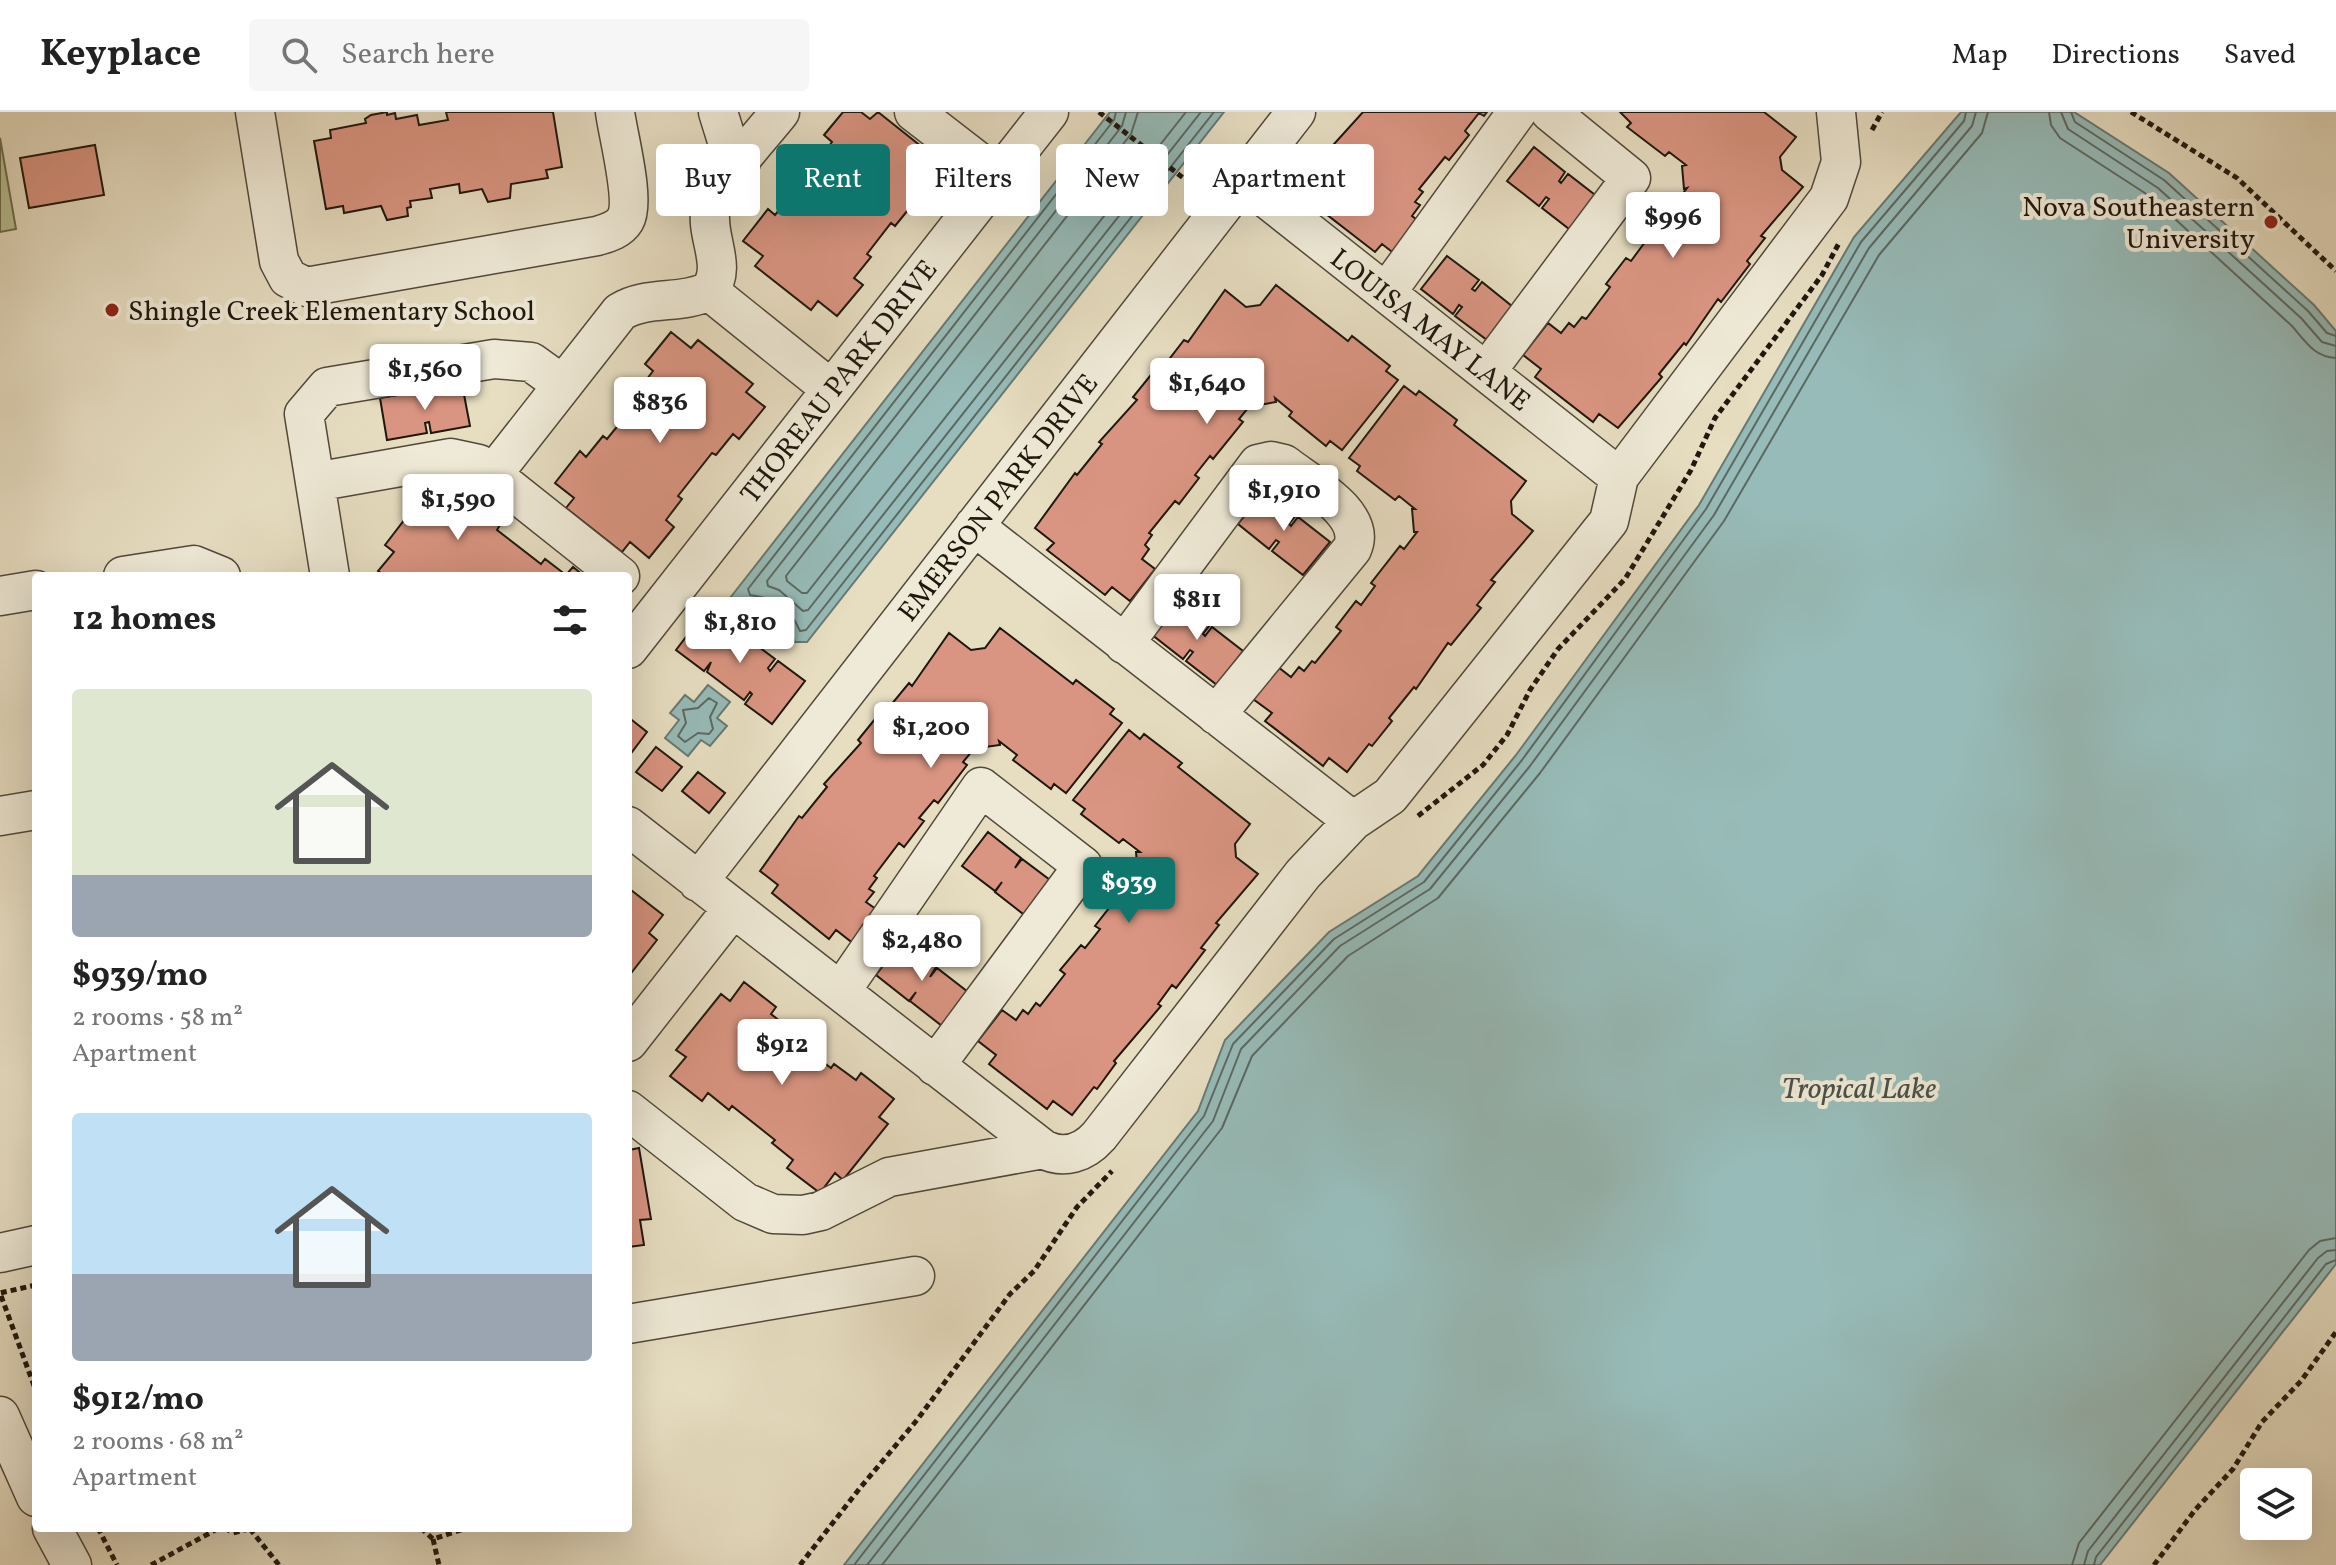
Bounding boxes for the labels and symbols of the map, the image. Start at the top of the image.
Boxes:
place label: Nova Southeastern University [2022,189,2255,260]
pin: $996 [1626,192,1720,260]
marker: Nova Southeastern University [2262,213,2280,231]
street label: LOUISA MAY LANE [1321,240,1538,422]
street label: THOREAU PARK DRIVE [732,252,948,513]
place label: Shingle Creek Elementary School [128,293,535,332]
marker: Shingle Creek Elementary School [103,301,121,319]
pin: $1,560 [360,344,490,412]
pin: $1,640 [1142,358,1272,426]
street label: EMERSON PARK DRIVE [890,366,1108,631]
pin: $836 [613,377,707,445]
pin: $1,910 [1219,465,1349,533]
pin: $1,590 [393,474,523,542]
pin: $811 [1150,574,1244,642]
pin: $1,810 [675,597,805,665]
pin: $1,200 [866,702,996,770]
pin: $939 [1082,857,1176,925]
pin: $2,480 [857,915,987,983]
pin: $912 [735,1019,829,1087]
water label: Tropical Lake [1782,1069,1936,1111]

